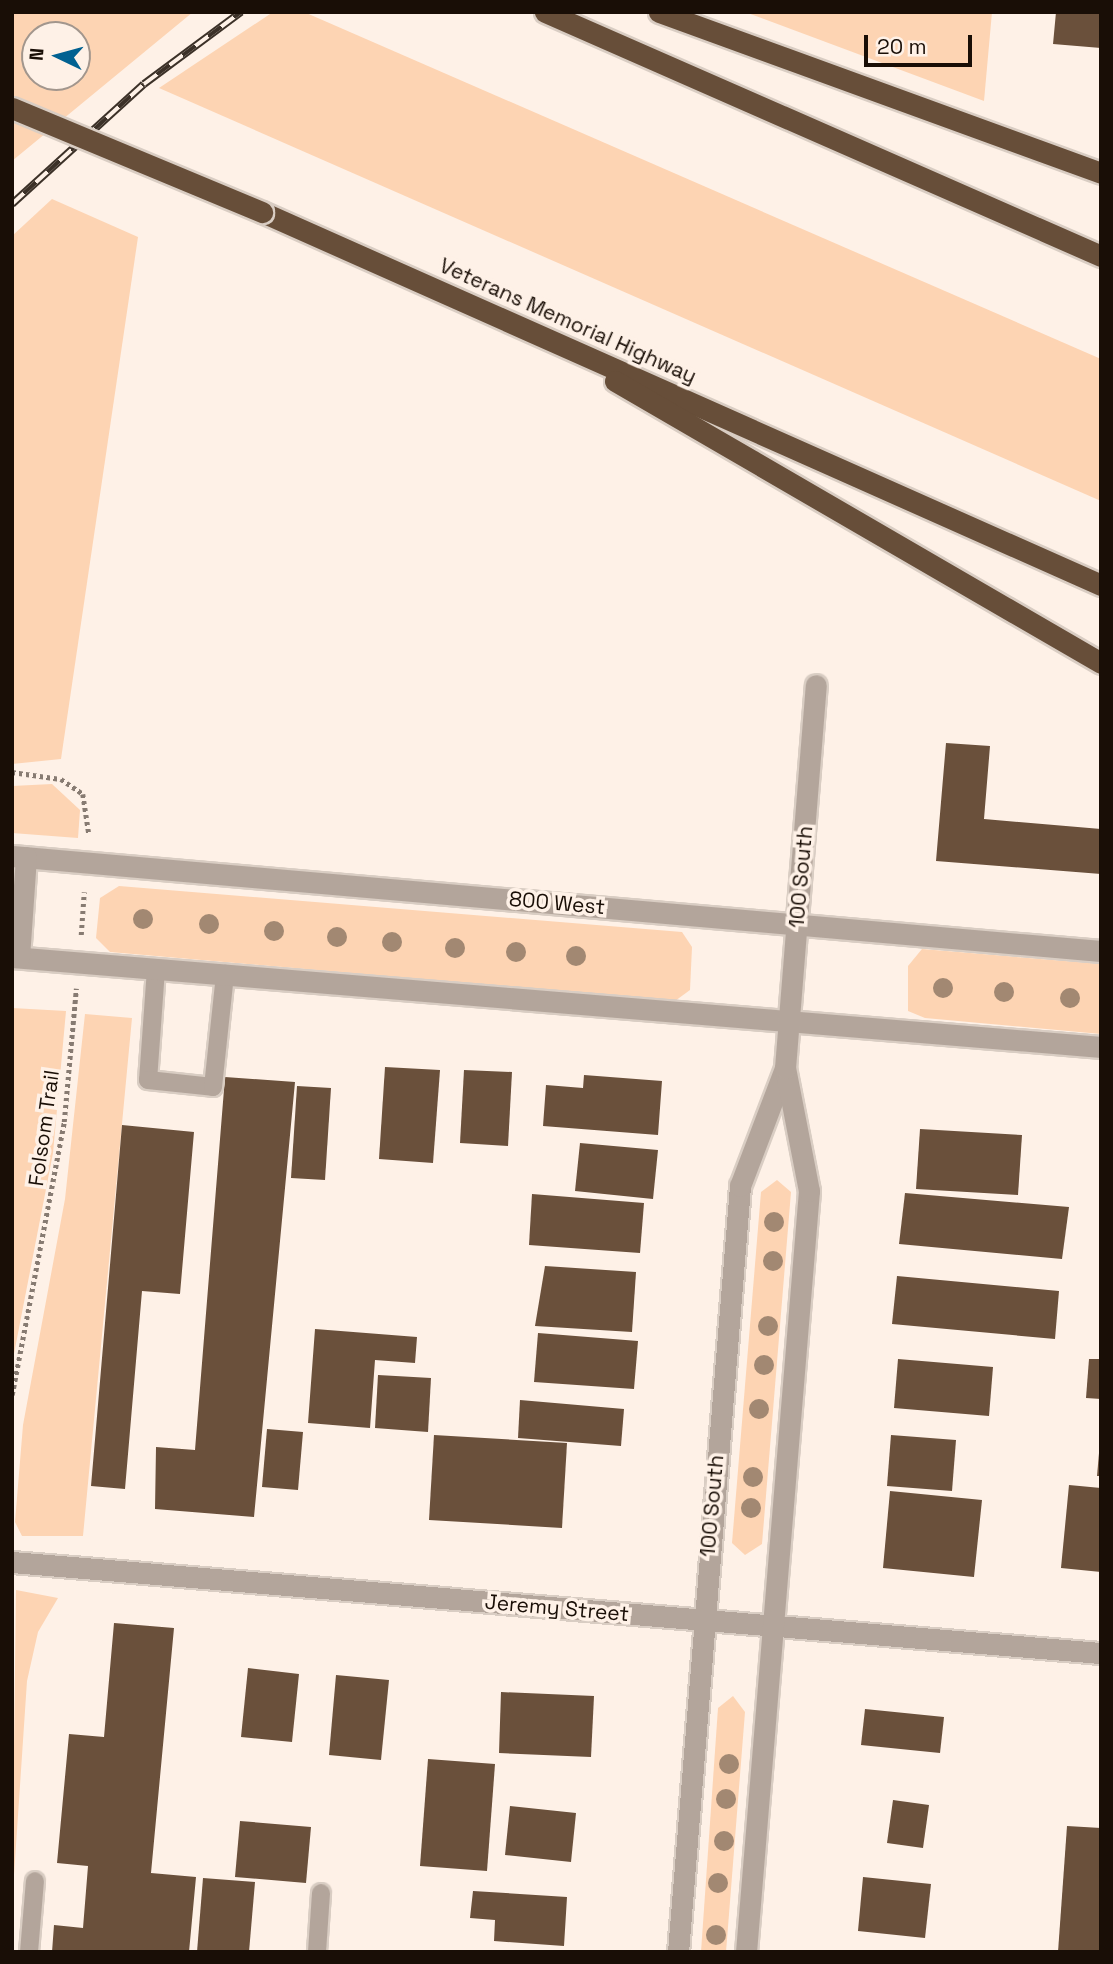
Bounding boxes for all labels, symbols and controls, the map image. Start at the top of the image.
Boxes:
north arrow [21,21,91,91]
scale bar [868,21,976,65]
text: 20 m [877,33,927,60]
text: N [24,47,50,62]
street label: Veterans Memorial Highway [436,253,700,389]
street label: 100 South [784,825,818,929]
street label: 800 West [508,886,606,920]
street label: Folsom Trail [23,1068,65,1188]
street label: 100 South [695,1454,729,1558]
street label: Jeremy Street [484,1589,630,1627]

